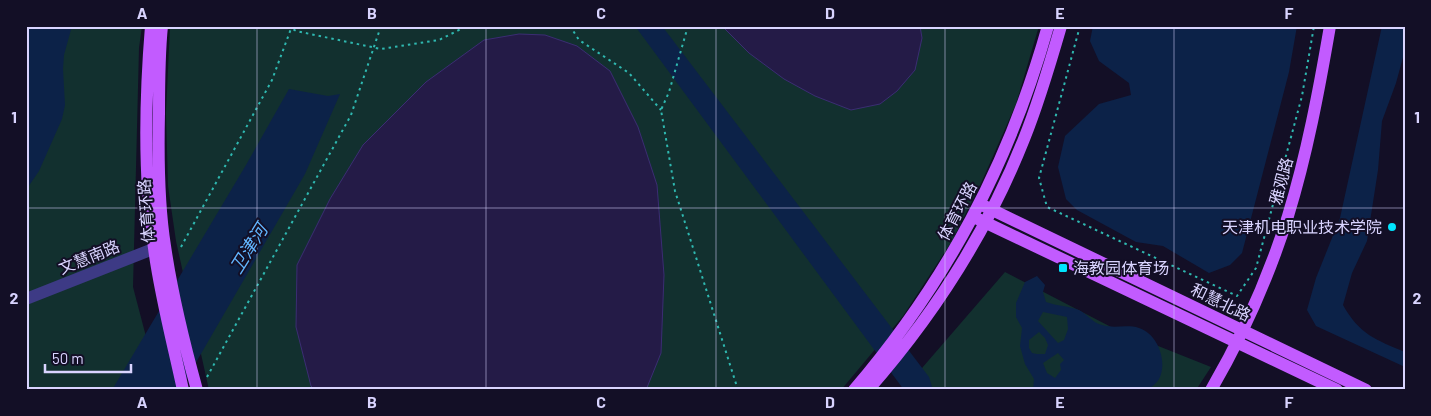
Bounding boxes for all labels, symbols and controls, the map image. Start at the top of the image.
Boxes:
text: A [137,3,148,22]
text: B [367,3,377,22]
text: C [596,3,606,22]
text: D [825,3,835,22]
text: E [1055,3,1065,22]
text: F [1285,3,1294,22]
text: 1 [11,107,17,126]
text: 1 [1414,107,1420,126]
street label: 雅观路 [1265,155,1296,207]
street label: 体育环路 [134,178,157,244]
street label: 体育环路 [933,178,980,243]
water label: 卫津河 [225,217,273,277]
place label: 天津机电职业技术学院 [1222,217,1382,236]
marker: 天津机电职业技术学院 [1386,221,1398,233]
street label: 文慧南路 [56,236,122,277]
place label: 海教园体育场 [1073,258,1169,277]
marker: 海教园体育场 [1057,262,1069,274]
street label: 和慧北路 [1188,279,1254,324]
text: 2 [10,288,19,307]
text: 2 [1413,288,1422,307]
scale bar [45,341,131,373]
text: 50 m [52,349,84,367]
text: A [137,392,148,411]
text: B [367,392,377,411]
text: C [596,392,606,411]
text: D [825,392,835,411]
text: E [1055,392,1065,411]
text: F [1285,392,1294,411]

